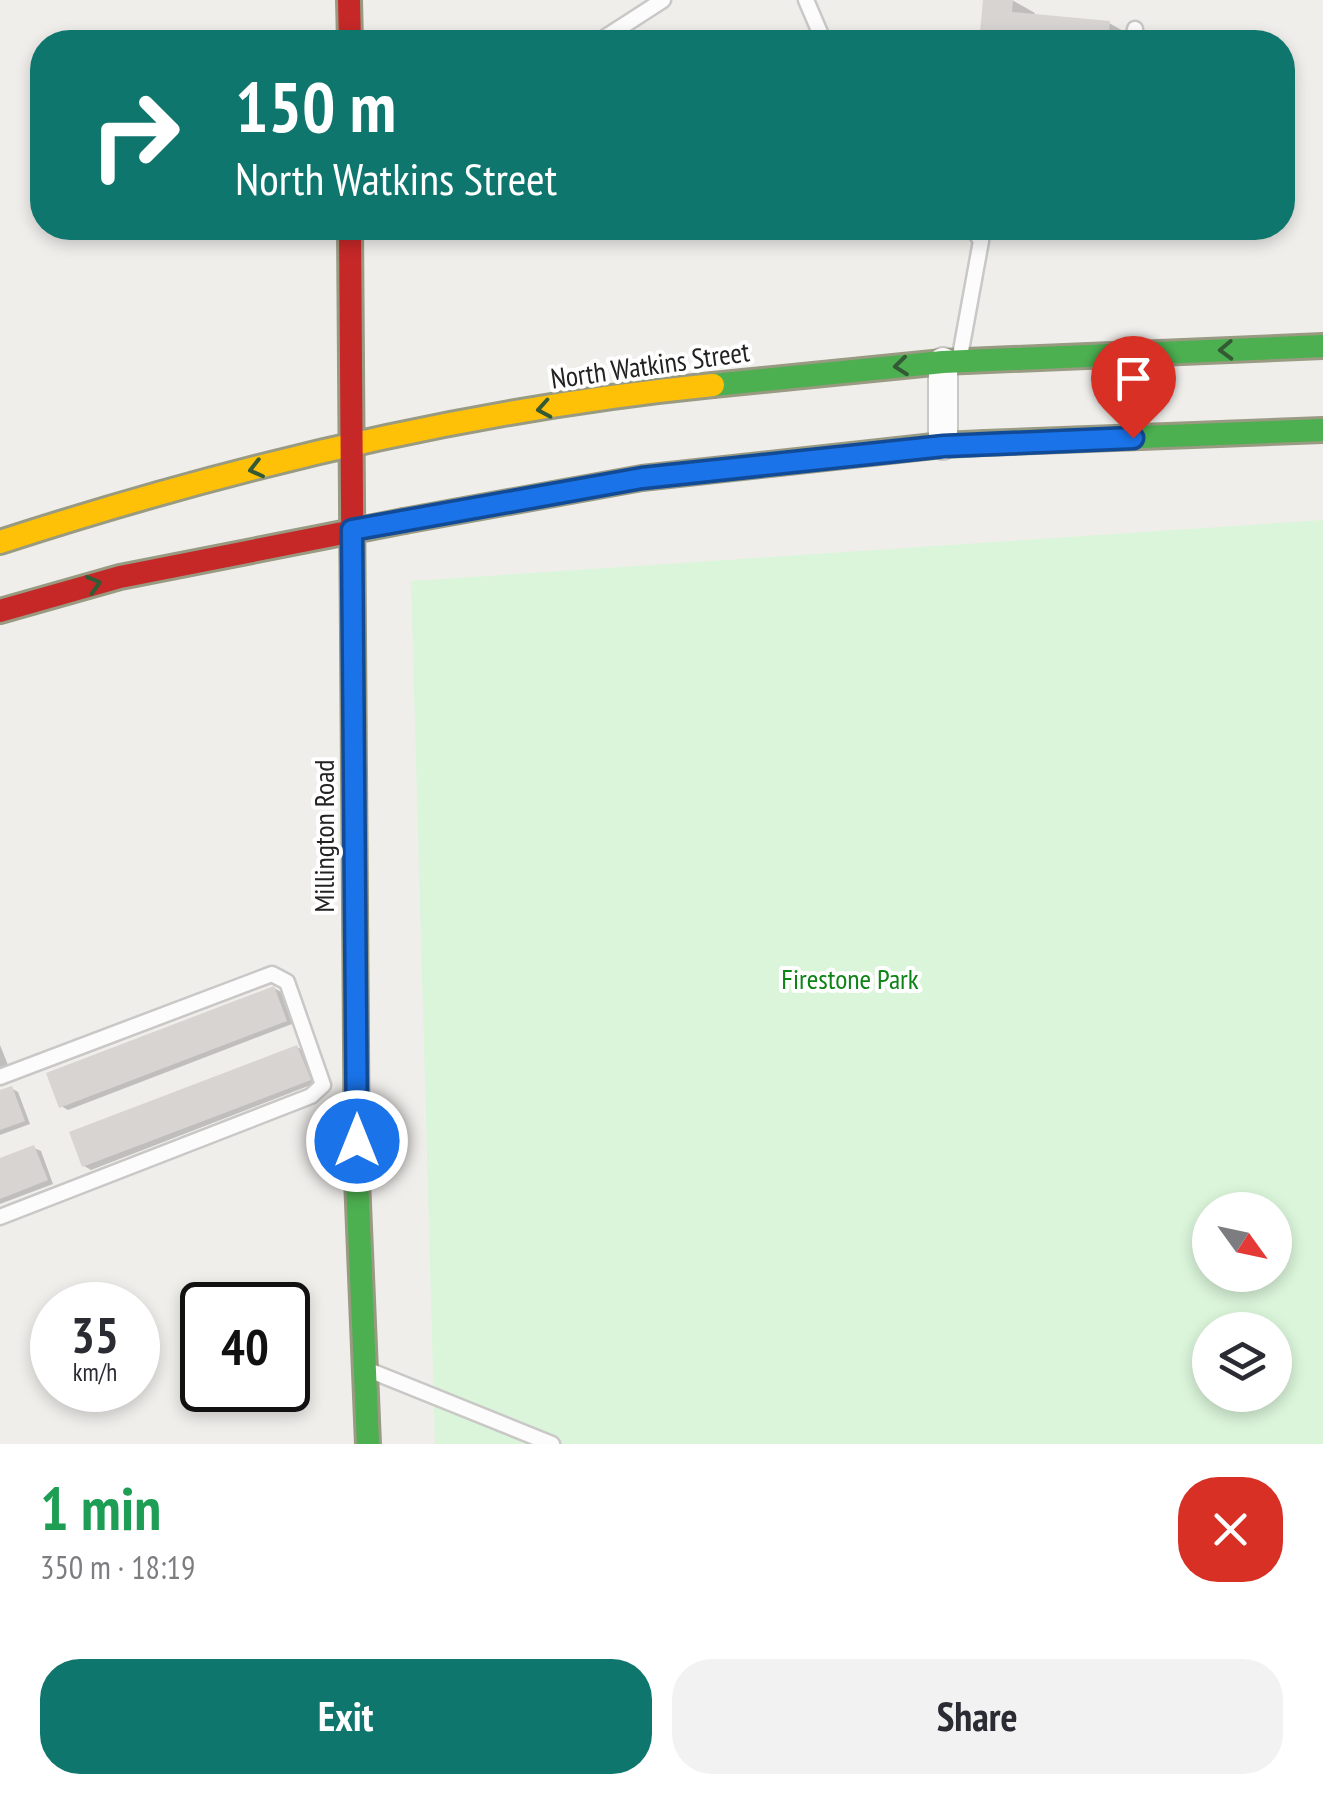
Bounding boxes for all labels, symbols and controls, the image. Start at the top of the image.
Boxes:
text: 150 m [235,61,396,151]
icon: right [70,70,200,200]
text: North Watkins Street [235,149,557,207]
street label: North Watkins Street [548,332,752,397]
pin [1091,336,1176,439]
one-way arrow [1217,339,1233,360]
icon: arrive [1106,351,1161,406]
one-way arrow [893,355,909,376]
one-way arrow [536,398,552,419]
one-way arrow [248,457,265,478]
one-way arrow [84,575,101,596]
street label: Millington Road [305,760,342,913]
park label: Firestone Park [781,960,919,997]
position arrow [305,1089,409,1193]
north arrow [1192,1192,1292,1292]
map controls [1192,1192,1292,1412]
speed limit sign: 40 [180,1282,310,1412]
text: 35 [71,1302,119,1367]
button: layers [1192,1312,1292,1412]
text: km/h [73,1356,117,1388]
text: 1 min [40,1469,161,1547]
button: close [1178,1477,1283,1582]
text: 350 m · 18:19 [40,1546,195,1588]
button: Exit [40,1659,652,1774]
button: Share [672,1659,1283,1774]

